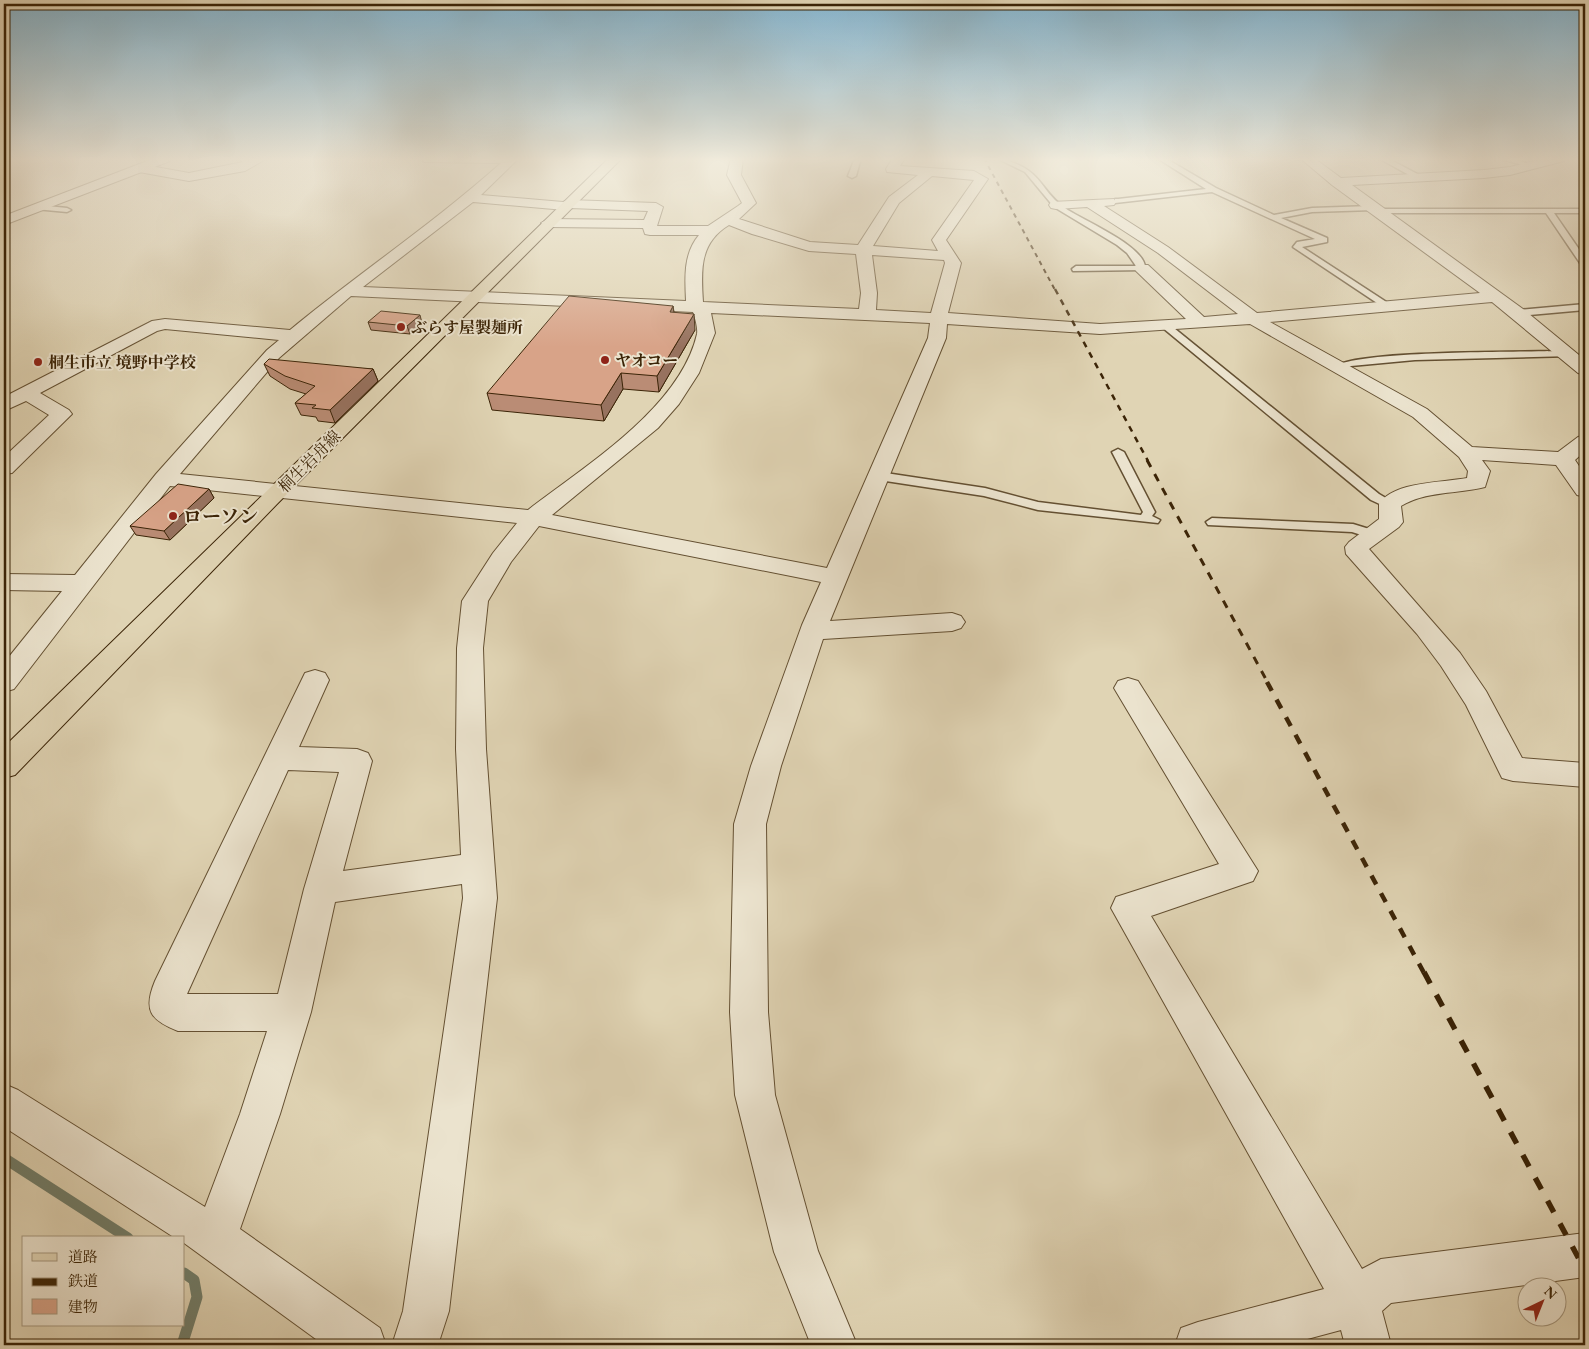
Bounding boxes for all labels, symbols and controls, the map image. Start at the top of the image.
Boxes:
place label: ぶらす屋製麺所 [411,317,523,338]
marker: ぶらす屋製麺所 [395,321,407,333]
place label: ヤオコー [615,350,678,371]
place label: 桐生市立 境野中学校 [48,352,197,373]
marker: ヤオコー [599,354,611,366]
marker: 桐生市立 境野中学校 [32,356,44,368]
street label: 桐生岩舟線 [274,426,345,497]
place label: ローソン [183,504,258,529]
marker: ローソン [167,510,179,522]
legend [22,1236,185,1326]
text: 道路 [68,1247,98,1266]
text: 鉄道 [68,1271,98,1290]
north arrow [1516,1276,1566,1326]
text: N [1541,1282,1562,1303]
text: 建物 [68,1297,98,1316]

